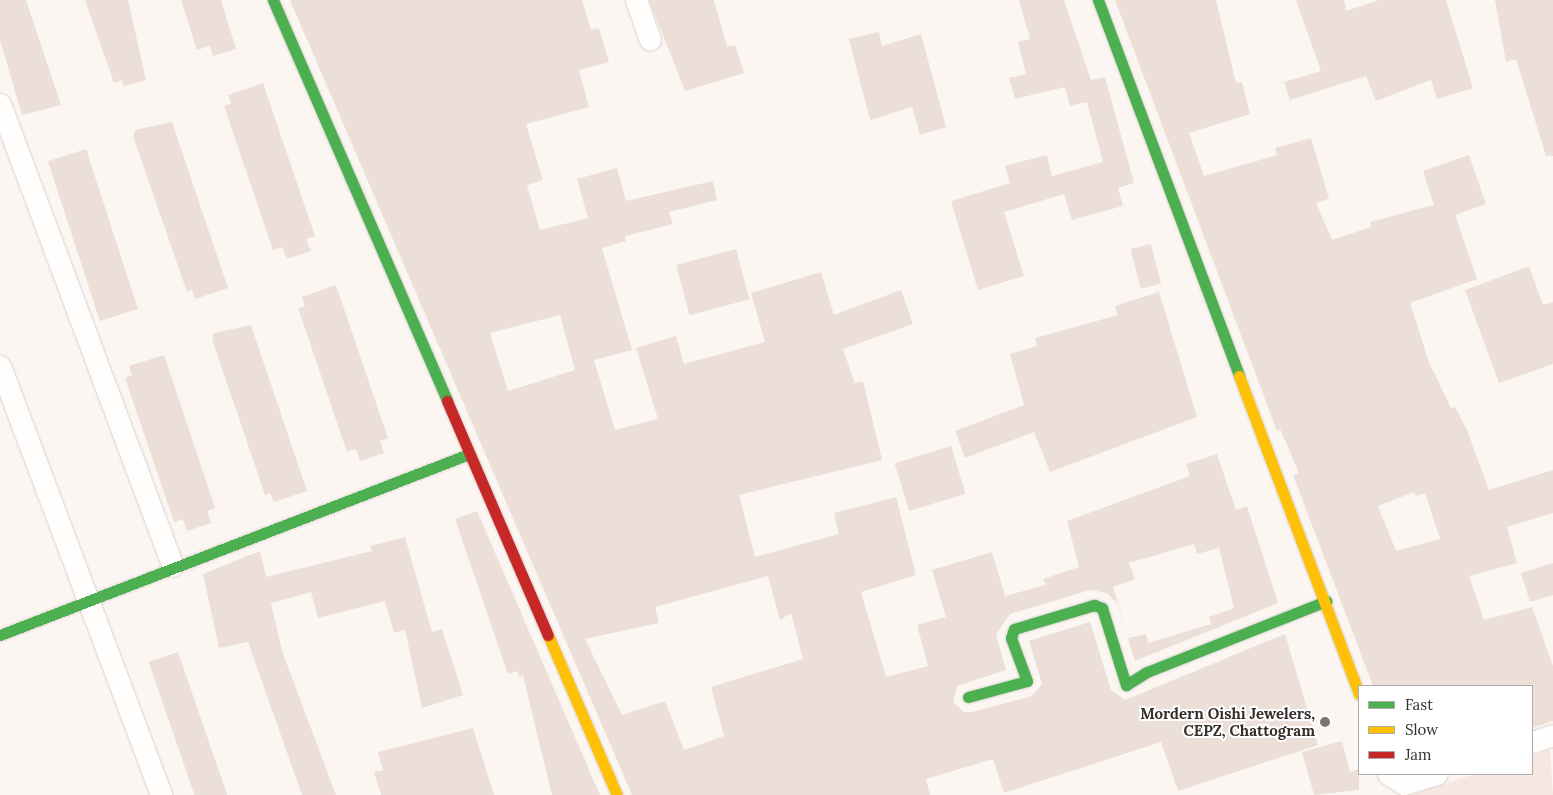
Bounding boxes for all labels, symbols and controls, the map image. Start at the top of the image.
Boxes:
legend [1358,685,1533,775]
text: Fast [1405,695,1433,714]
place label: Mordern Oishi Jewelers, CEPZ, Chattogram [1140,704,1315,739]
marker: Mordern Oishi Jewelers, CEPZ, Chattogram [1319,716,1331,728]
text: Slow [1405,720,1438,739]
text: Jam [1405,745,1432,764]

